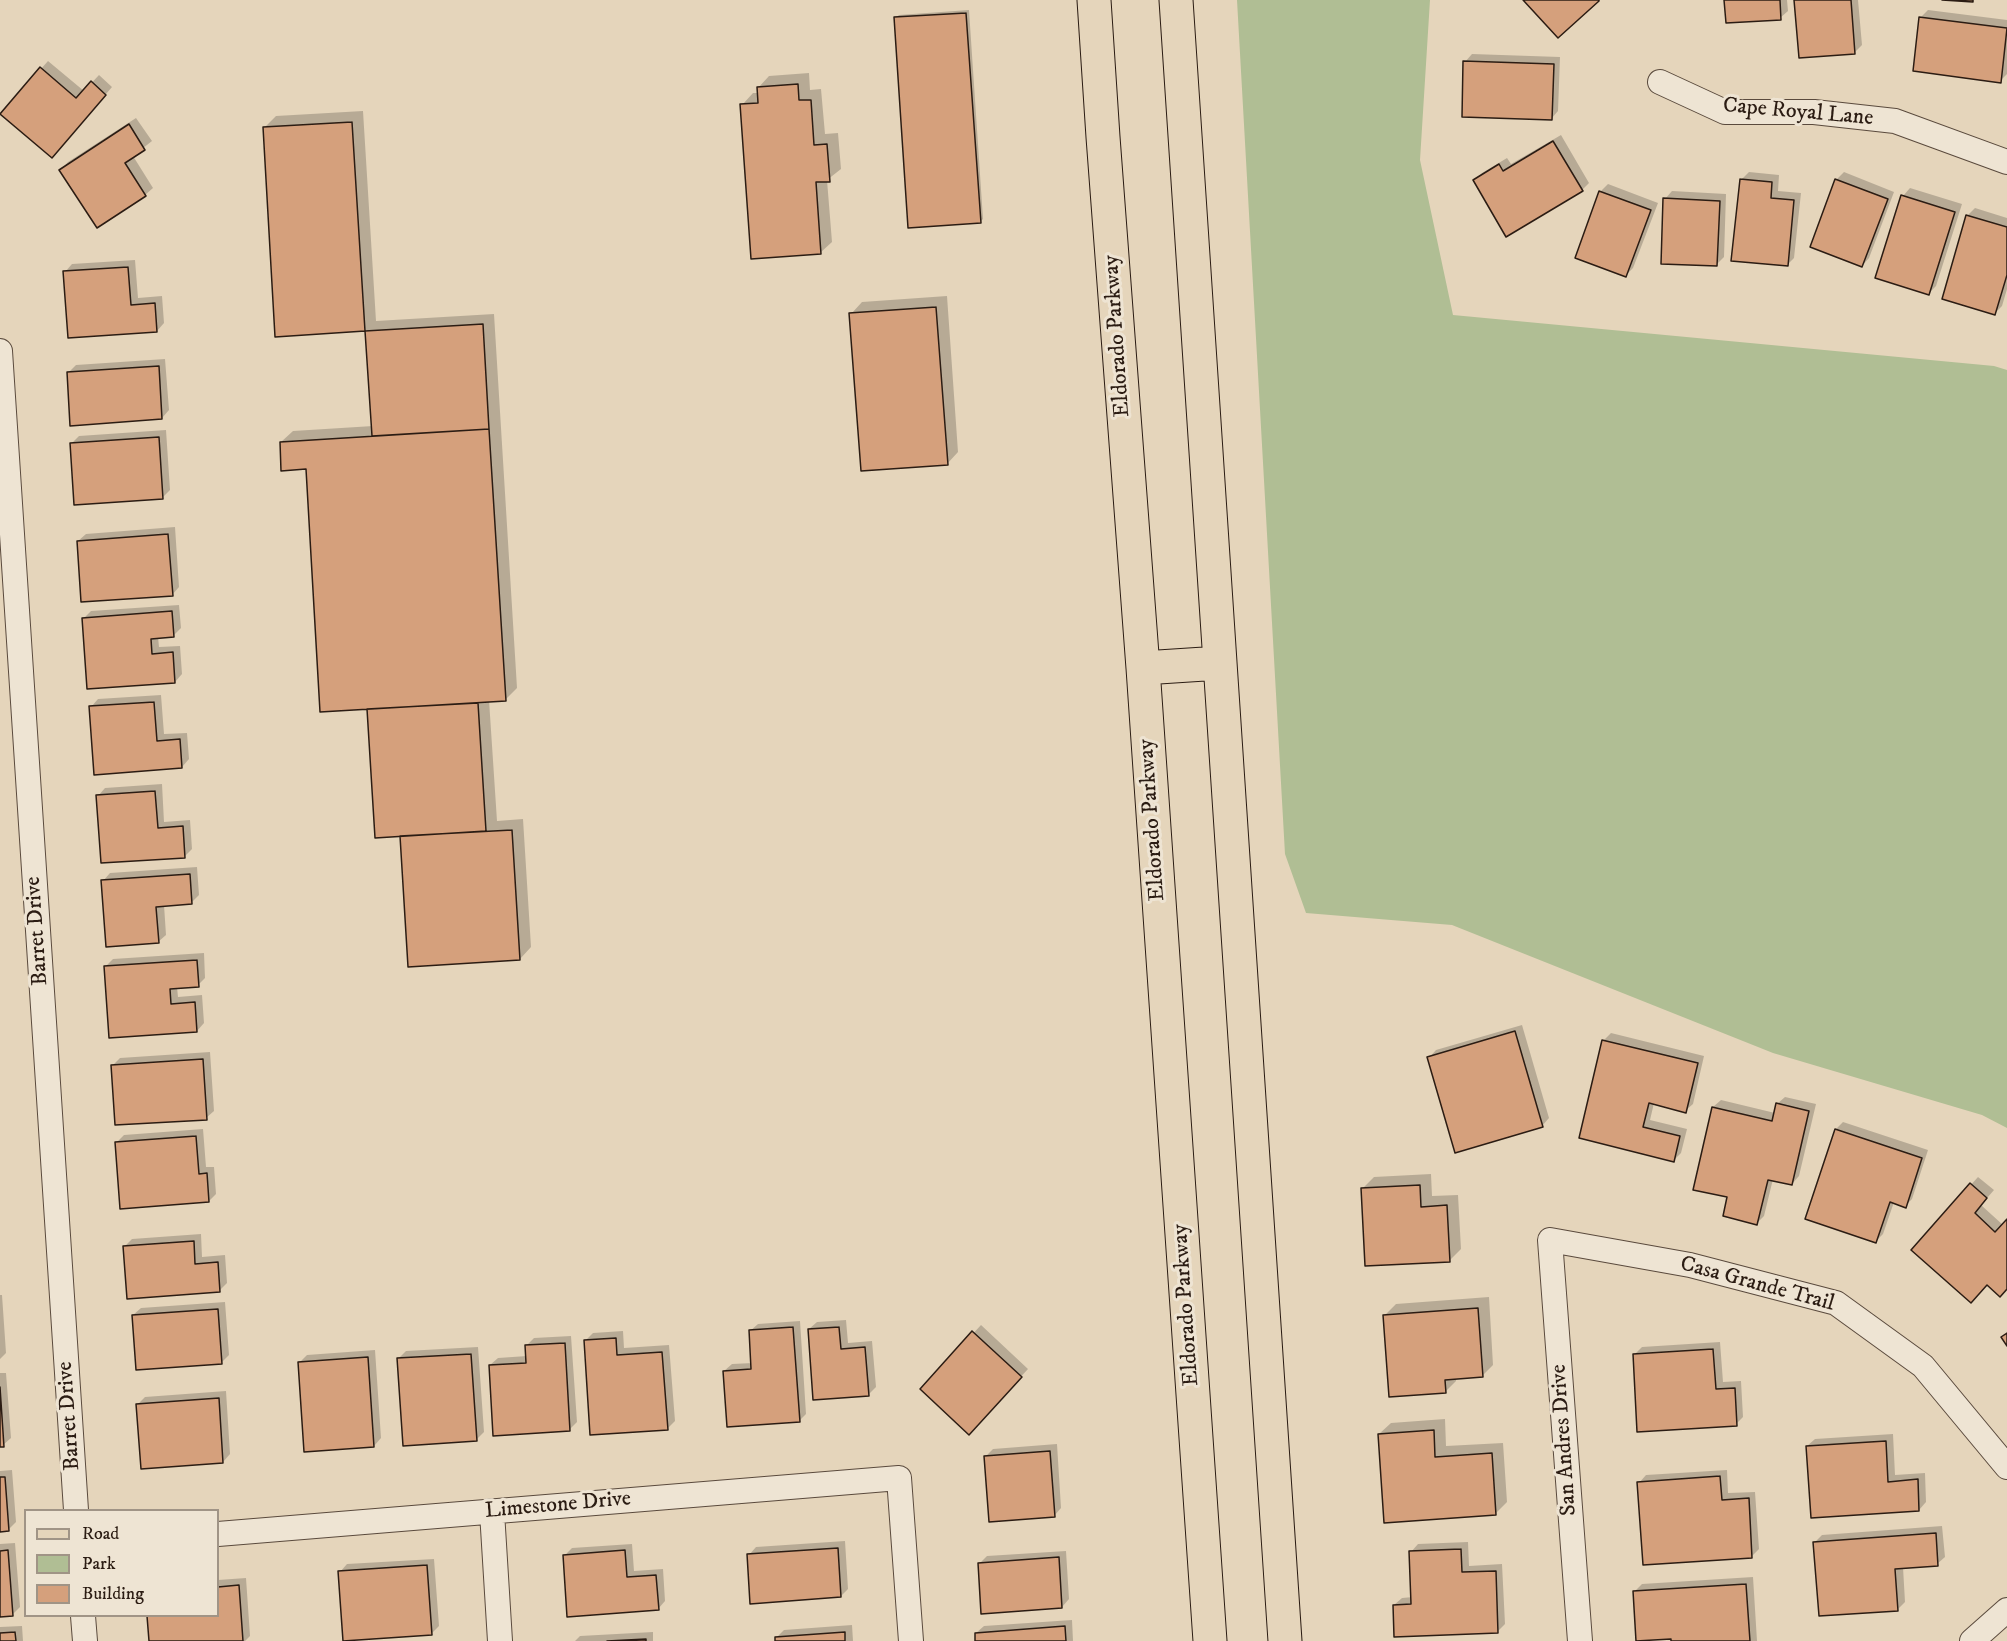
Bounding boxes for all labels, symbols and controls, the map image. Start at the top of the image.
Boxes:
street label: Cape Royal Lane [1722,93,1874,133]
street label: Eldorado Parkway [1099,254,1137,418]
street label: Eldorado Parkway [1134,738,1172,902]
street label: Barret Drive [21,875,55,987]
street label: Eldorado Parkway [1168,1223,1206,1387]
street label: Casa Grande Trail [1677,1252,1837,1318]
street label: Barret Drive [53,1360,87,1472]
street label: San Andres Drive [1547,1363,1583,1517]
street label: Limestone Drive [484,1486,632,1526]
legend [24,1509,219,1617]
text: Road [82,1523,119,1545]
text: Park [82,1553,116,1575]
text: Building [82,1583,144,1605]

